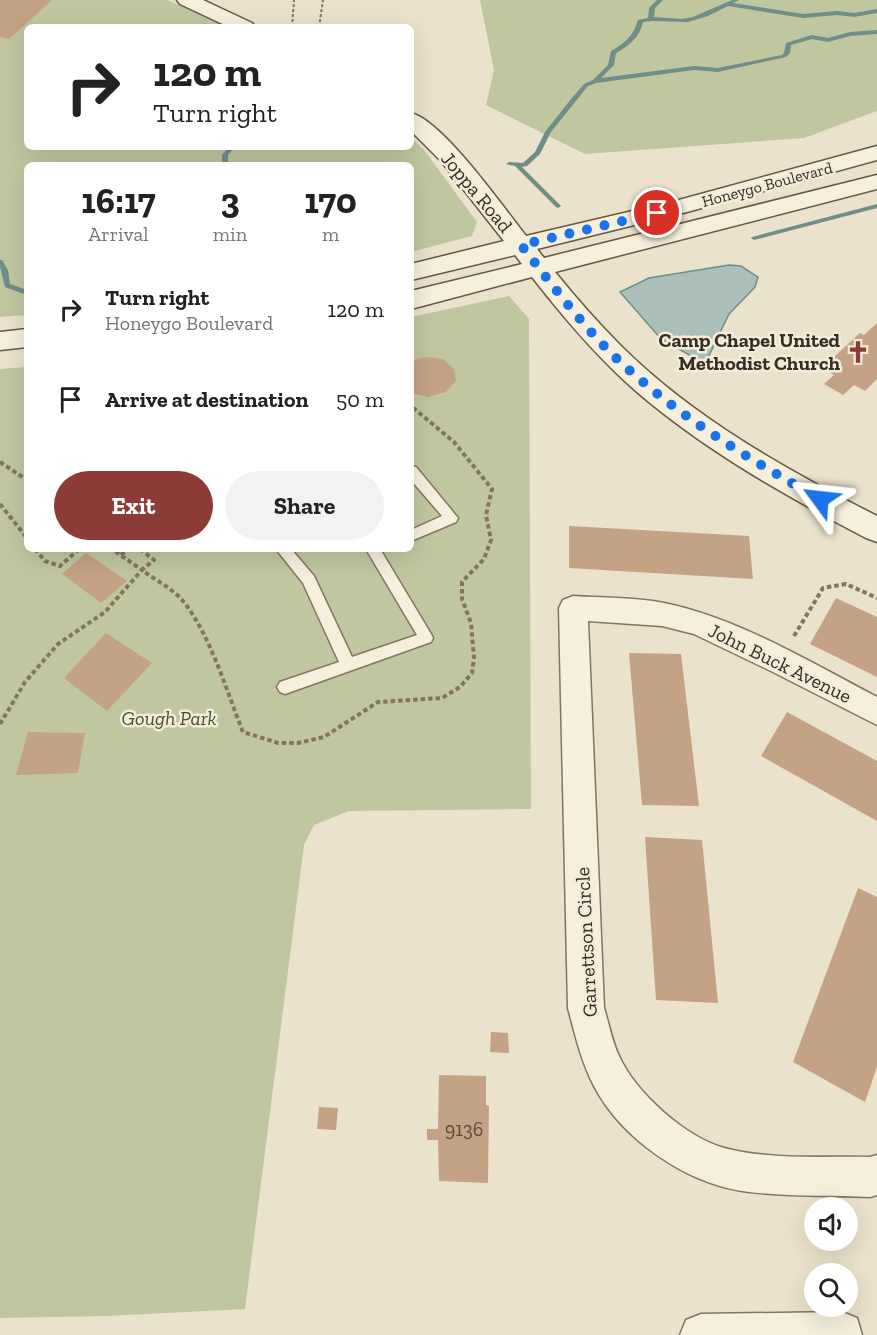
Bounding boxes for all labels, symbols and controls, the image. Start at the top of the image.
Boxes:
text: 120 m [153,46,261,97]
icon: right [54,48,132,126]
text: Turn right [153,97,277,129]
street label: Joppa Road [436,147,518,237]
street label: Honeygo Boulevard [700,158,835,211]
text: 16:17 [81,179,156,222]
text: 3 [220,179,240,222]
text: 170 [304,179,357,222]
pin [631,187,682,238]
icon: arrive [640,196,673,229]
text: Arrival [88,222,149,246]
text: min [213,222,247,246]
text: m [322,222,339,246]
text: Turn right [105,284,209,311]
icon: right [54,293,87,326]
text: 120 m [328,296,384,323]
text: Honeygo Boulevard [105,311,273,335]
place label: Camp Chapel United Methodist Church [659,328,841,375]
church icon: Camp Chapel United Methodist Church [845,339,871,365]
icon: arrive [54,383,87,416]
text: Arrive at destination [105,386,308,413]
text: 50 m [336,386,384,413]
position arrow [788,467,852,531]
button: Exit [54,471,213,540]
button: Share [225,471,384,540]
street label: John Buck Avenue [704,618,856,708]
park label: Gough Park [122,706,217,730]
street label: Garrettson Circle [570,866,602,1018]
house number: 9136 [445,1117,483,1141]
map controls [804,1197,858,1317]
button: sound [804,1197,858,1251]
button: search [804,1263,858,1317]

